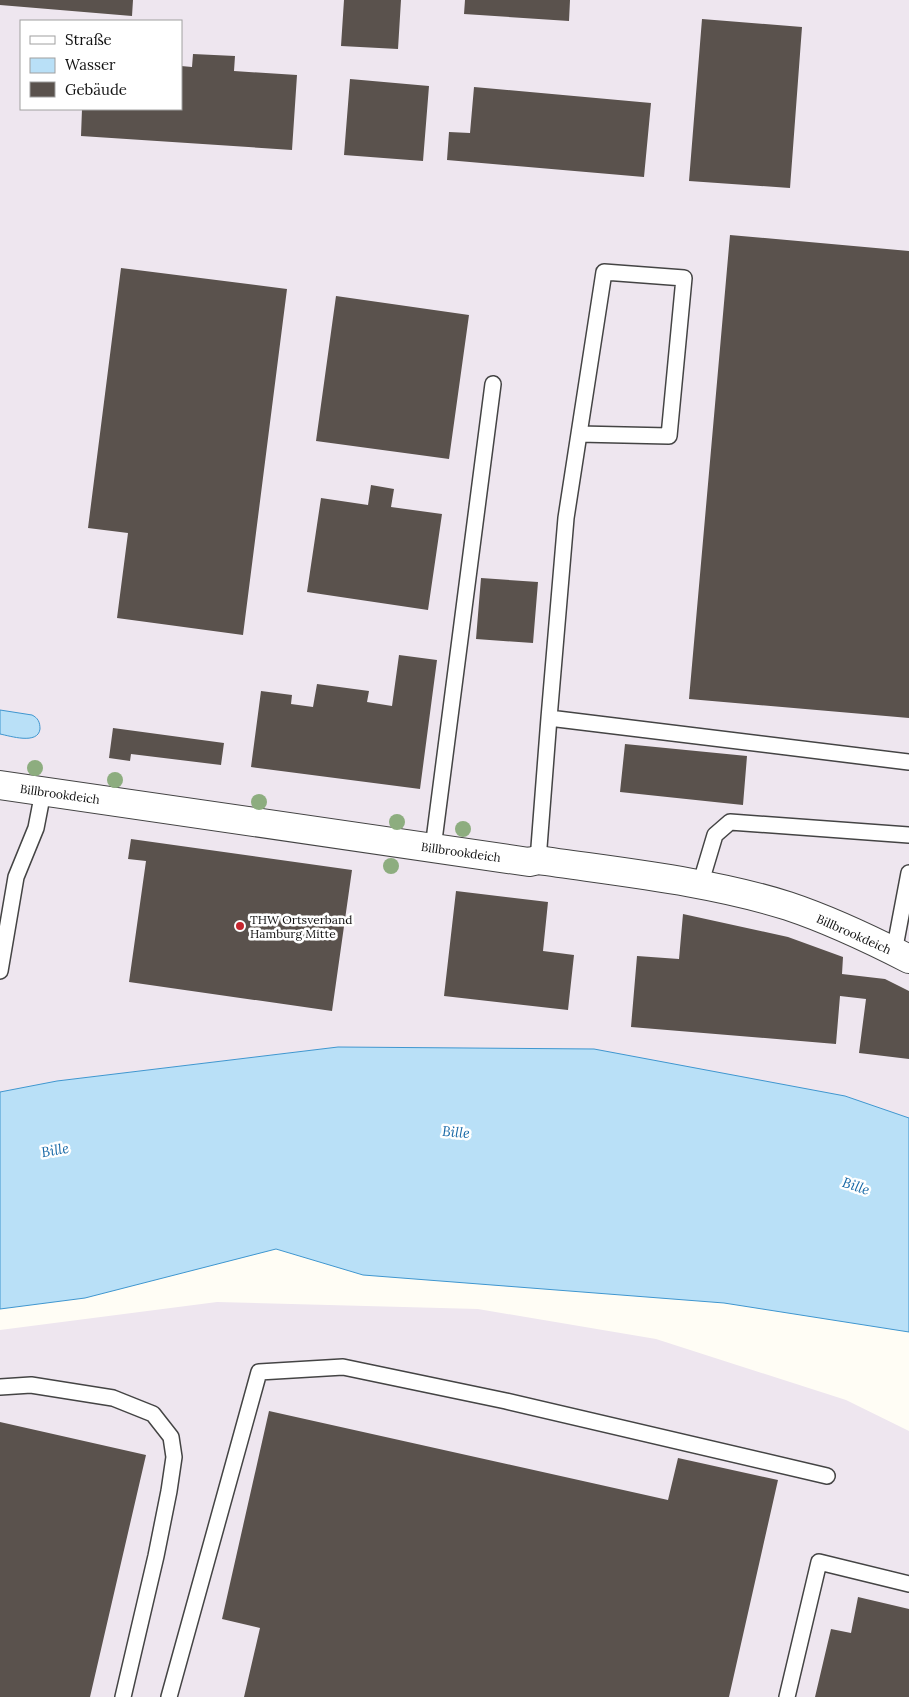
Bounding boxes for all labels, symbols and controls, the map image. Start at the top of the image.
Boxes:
legend [20,20,182,110]
text: Straße [65,30,112,49]
text: Wasser [65,55,116,74]
text: Gebäude [65,80,127,99]
street label: Billbrookdeich [19,781,101,807]
street label: Billbrookdeich [420,839,502,865]
street label: Billbrookdeich [814,911,894,957]
place label: THW Ortsverband Hamburg Mitte [250,912,352,941]
marker: THW Ortsverband Hamburg Mitte [234,920,246,932]
water label: Bille [441,1122,471,1142]
water label: Bille [40,1139,71,1161]
water label: Bille [840,1173,872,1199]

